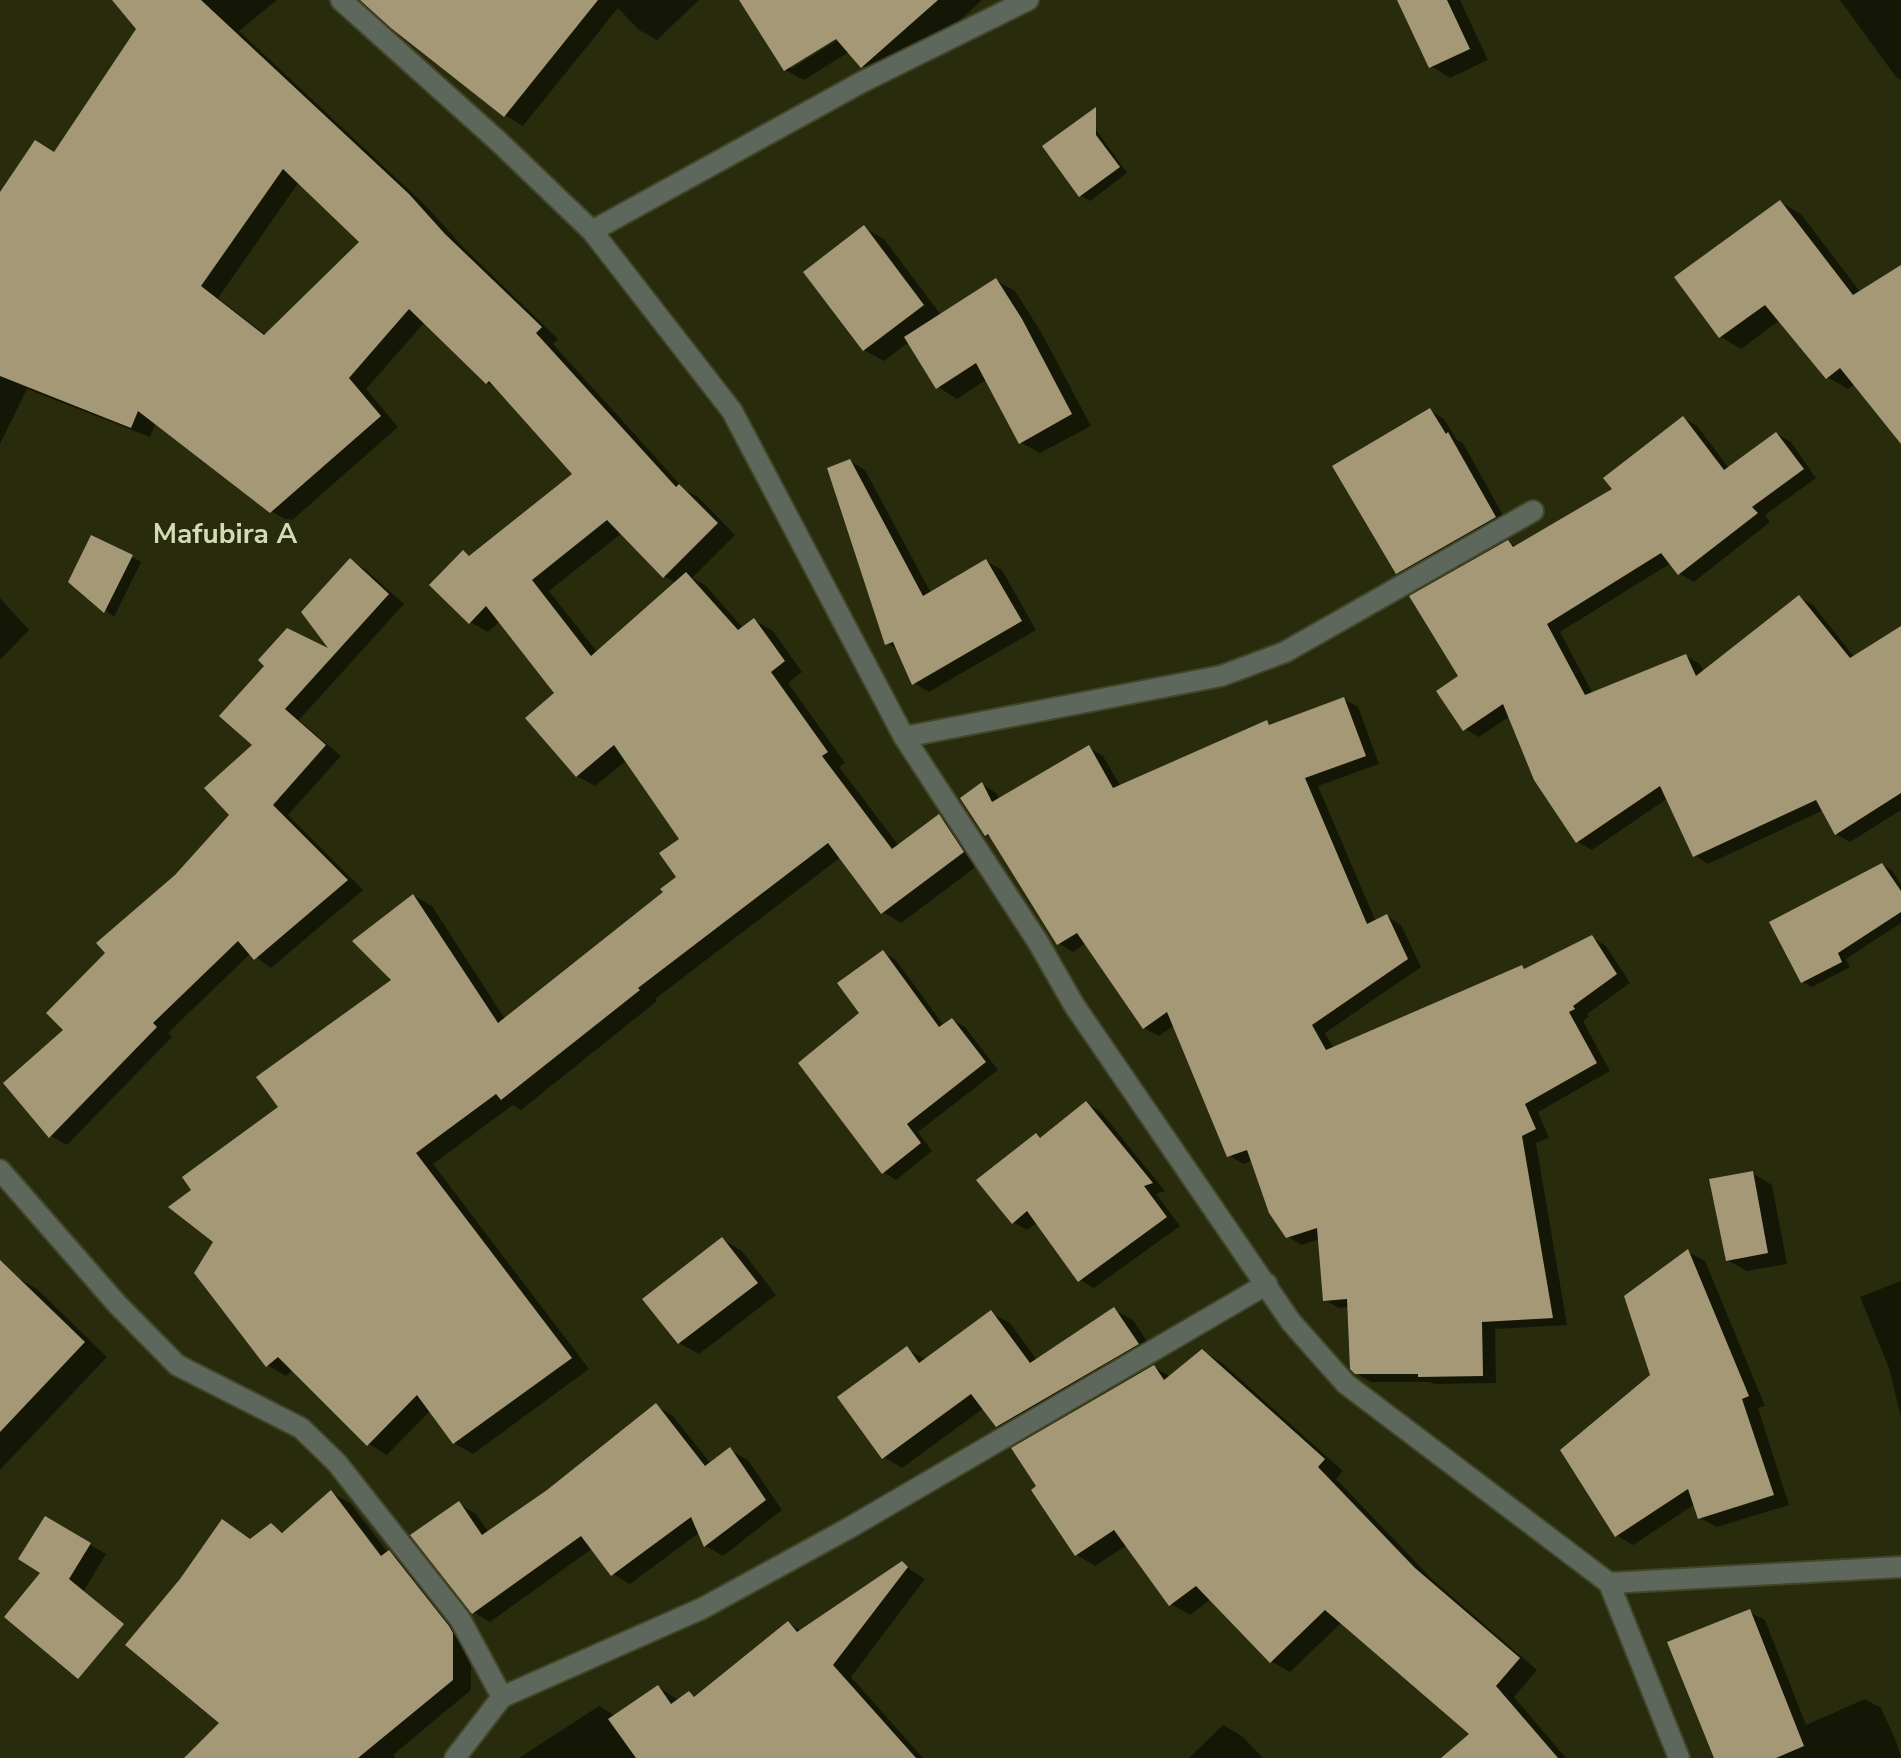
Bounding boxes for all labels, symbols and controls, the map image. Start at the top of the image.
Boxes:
district label: Mafubira A [153,519,297,553]

